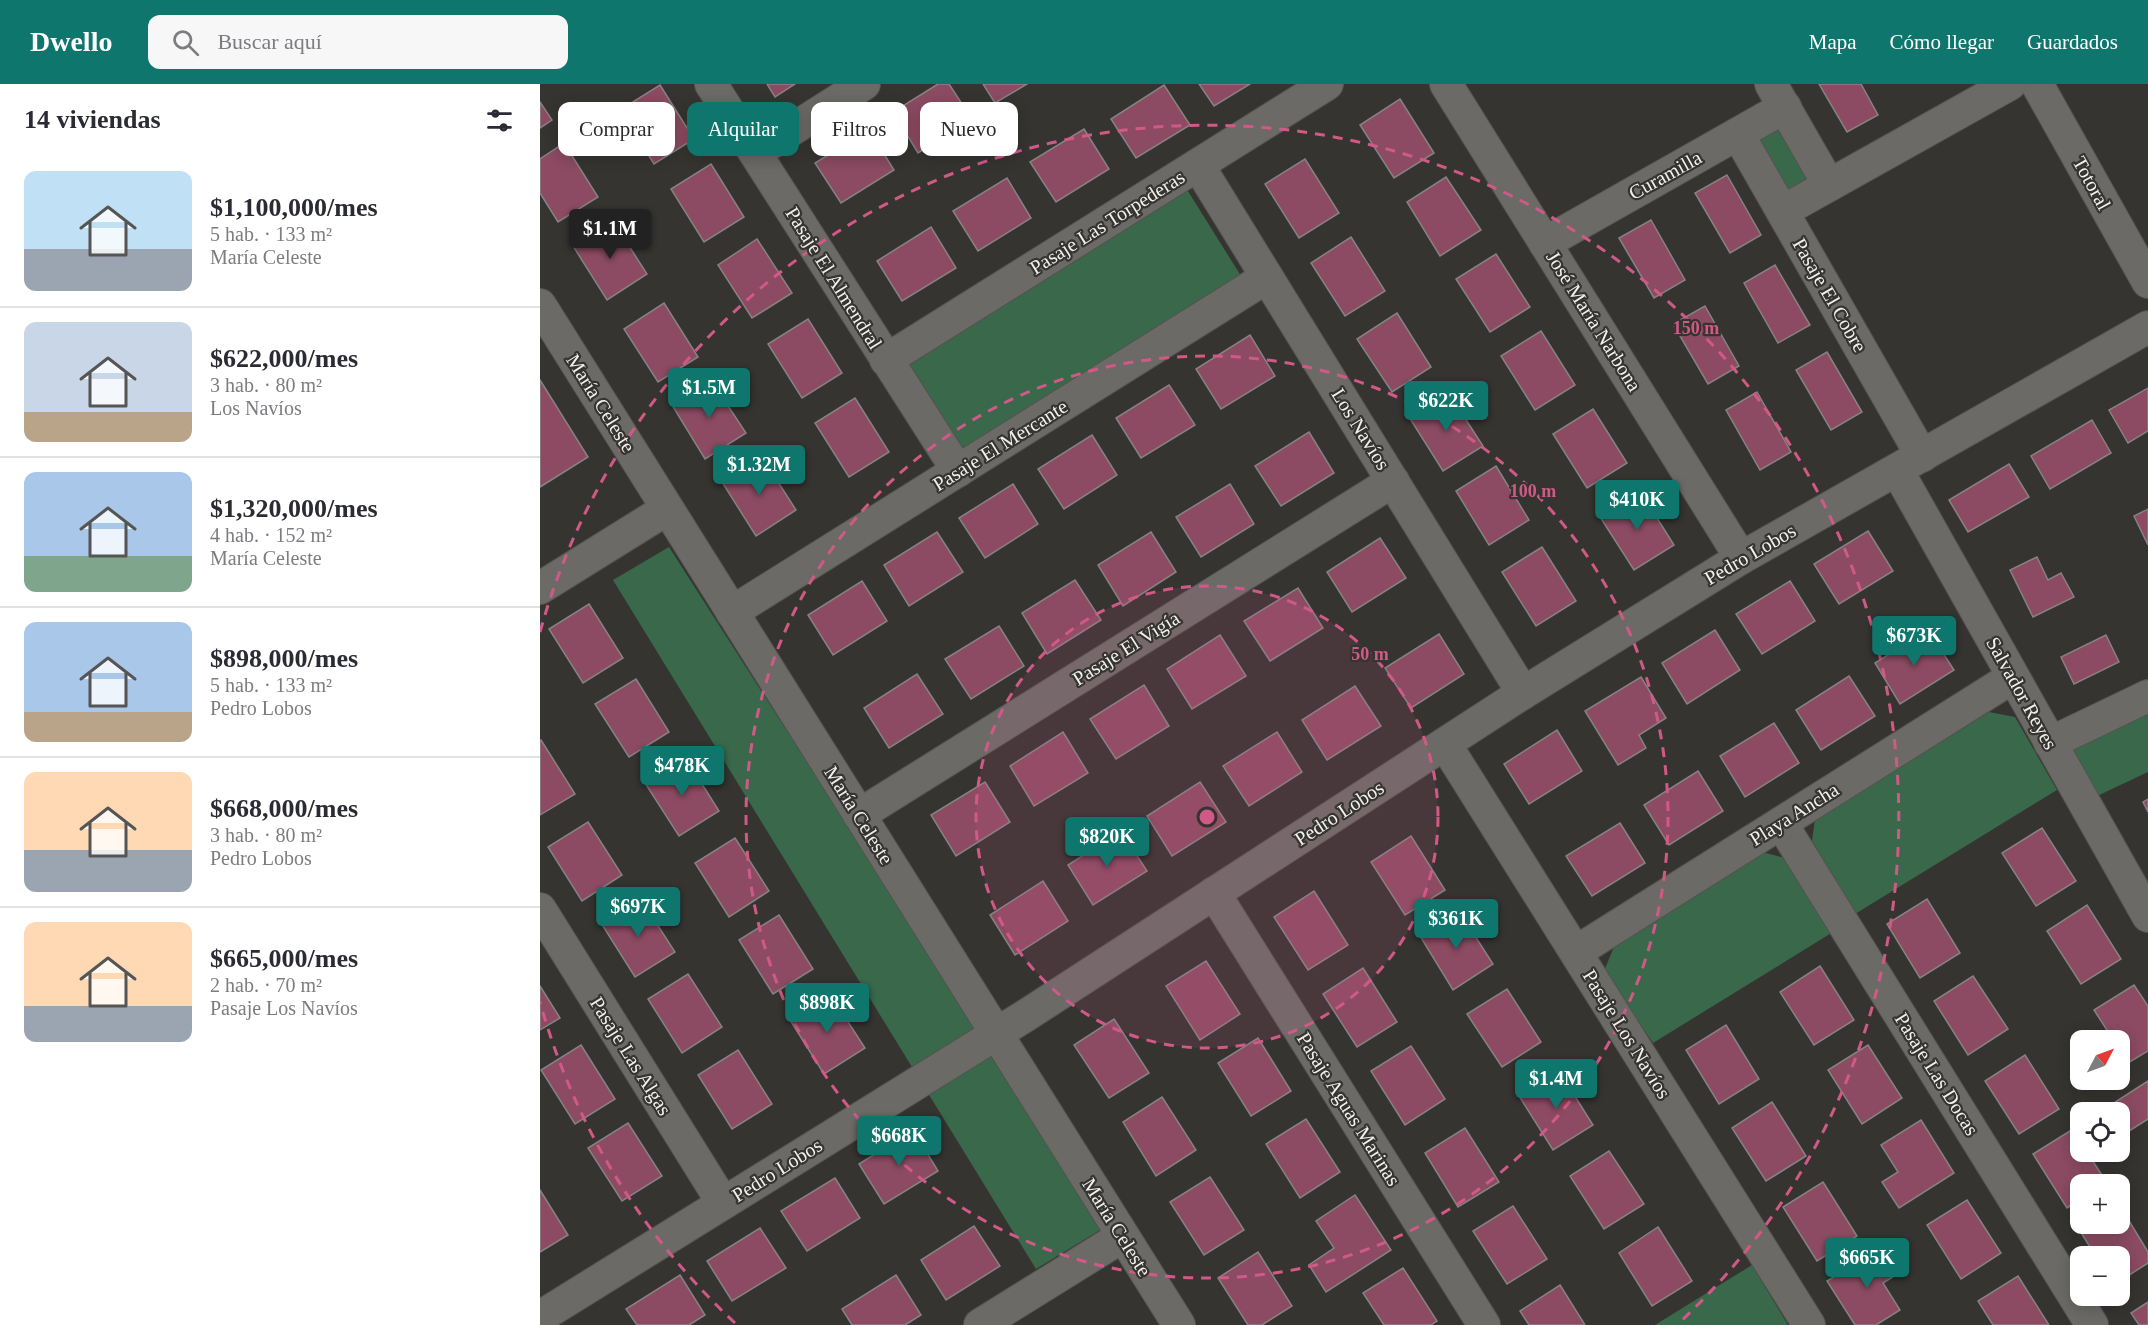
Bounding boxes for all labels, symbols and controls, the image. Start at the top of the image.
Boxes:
search box [148,15,568,69]
text: Dwello [30,26,112,57]
icon: search [169,26,202,59]
text: Buscar aquí [217,29,322,54]
text: Mapa [1809,30,1857,54]
text: Cómo llegar [1890,30,1994,54]
text: Guardados [2027,30,2118,54]
chip: Comprar [558,102,675,156]
chip: Alquilar [687,102,799,156]
chip: Filtros [811,102,908,156]
chip: Nuevo [920,102,1018,156]
icon: filters [483,104,516,137]
text: 14 viviendas [24,105,161,134]
street label: Curamilla [1625,146,1705,204]
street label: Totoral [2068,153,2116,214]
street label: Pasaje Las Torpederas [1026,165,1189,279]
text: $1,100,000/mes [210,193,378,222]
icon: home [72,195,144,267]
street label: Pasaje El Almendral [781,203,887,354]
pin: $1.1M [568,209,652,260]
text: $1.1M [583,217,637,239]
text: 5 hab. · 133 m² [210,223,332,245]
street label: Pasaje El Cobre [1788,234,1872,356]
text: María Celeste [210,246,322,268]
street label: José María Narbona [1542,247,1646,395]
text: 150 m [1673,318,1719,338]
text: $622,000/mes [210,344,358,373]
icon: home [72,346,144,418]
street label: María Celeste [562,350,640,456]
pin: $1.5M [667,368,751,419]
text: 3 hab. · 80 m² [210,374,322,396]
text: $1.5M [682,376,736,398]
pin: $622K [1404,381,1488,432]
street label: Los Navíos [1327,384,1395,474]
text: $622K [1418,389,1474,411]
street label: Pasaje El Mercante [929,395,1072,496]
text: Los Navíos [210,397,302,419]
pin: $1.32M [710,445,808,496]
text: $1.32M [727,453,791,475]
pin: $410K [1595,480,1679,531]
text: 100 m [1510,481,1556,501]
text: $410K [1609,488,1665,510]
text: $1,320,000/mes [210,494,378,523]
icon: home [72,496,144,568]
street label: Pedro Lobos [1700,519,1800,589]
text: 4 hab. · 152 m² [210,524,332,546]
text: María Celeste [210,547,322,569]
street label: Pasaje El Vigía [1069,606,1184,690]
pin: $673K [1872,616,1956,667]
text: $673K [1886,624,1942,646]
street label: Salvador Reyes [1981,633,2062,754]
text: $898,000/mes [210,644,358,673]
text: 50 m [1351,644,1389,664]
icon: home [72,646,144,718]
text: 5 hab. · 133 m² [210,674,332,696]
text: Pedro Lobos [210,697,312,719]
pin: $478K [640,746,724,797]
text: $478K [654,754,710,776]
street label: María Celeste [820,762,898,868]
street label: Pedro Lobos [1290,776,1388,850]
street label: Playa Ancha [1746,778,1843,851]
text: $668,000/mes [210,794,358,823]
icon: home [72,796,144,868]
centre of rings [1197,807,1217,827]
pin: $820K [1065,817,1149,868]
text: 3 hab. · 80 m² [210,824,322,846]
text: $820K [1079,825,1135,847]
text: Pedro Lobos [210,847,312,869]
pin: $697K [596,887,680,938]
text: $697K [610,895,666,917]
pin: $361K [1414,899,1498,950]
text: $361K [1428,907,1484,929]
text: $665,000/mes [210,944,358,973]
icon: home [72,946,144,1018]
street label: Pasaje Los Navíos [1578,966,1676,1103]
text: 2 hab. · 70 m² [210,974,322,996]
pin: $898K [785,983,869,1034]
text: $898K [799,991,855,1013]
street label: Pasaje Las Algas [585,993,676,1120]
text: Pasaje Los Navíos [210,997,358,1019]
street label: Pasaje Las Docas [1890,1009,1984,1140]
street label: Pasaje Aguas Marinas [1292,1028,1405,1190]
north arrow [2070,1030,2130,1090]
map controls [2070,1030,2130,1306]
pin: $1.4M [1514,1059,1598,1110]
text: $1.4M [1529,1067,1583,1089]
button: locate [2070,1102,2130,1162]
pin: $668K [857,1116,941,1167]
text: $668K [871,1124,927,1146]
street label: Pedro Lobos [728,1134,826,1206]
street label: María Celeste [1078,1174,1156,1280]
button: + [2070,1174,2130,1234]
pin: $665K [1825,1238,1909,1289]
text: $665K [1839,1246,1895,1268]
button: − [2070,1246,2130,1306]

